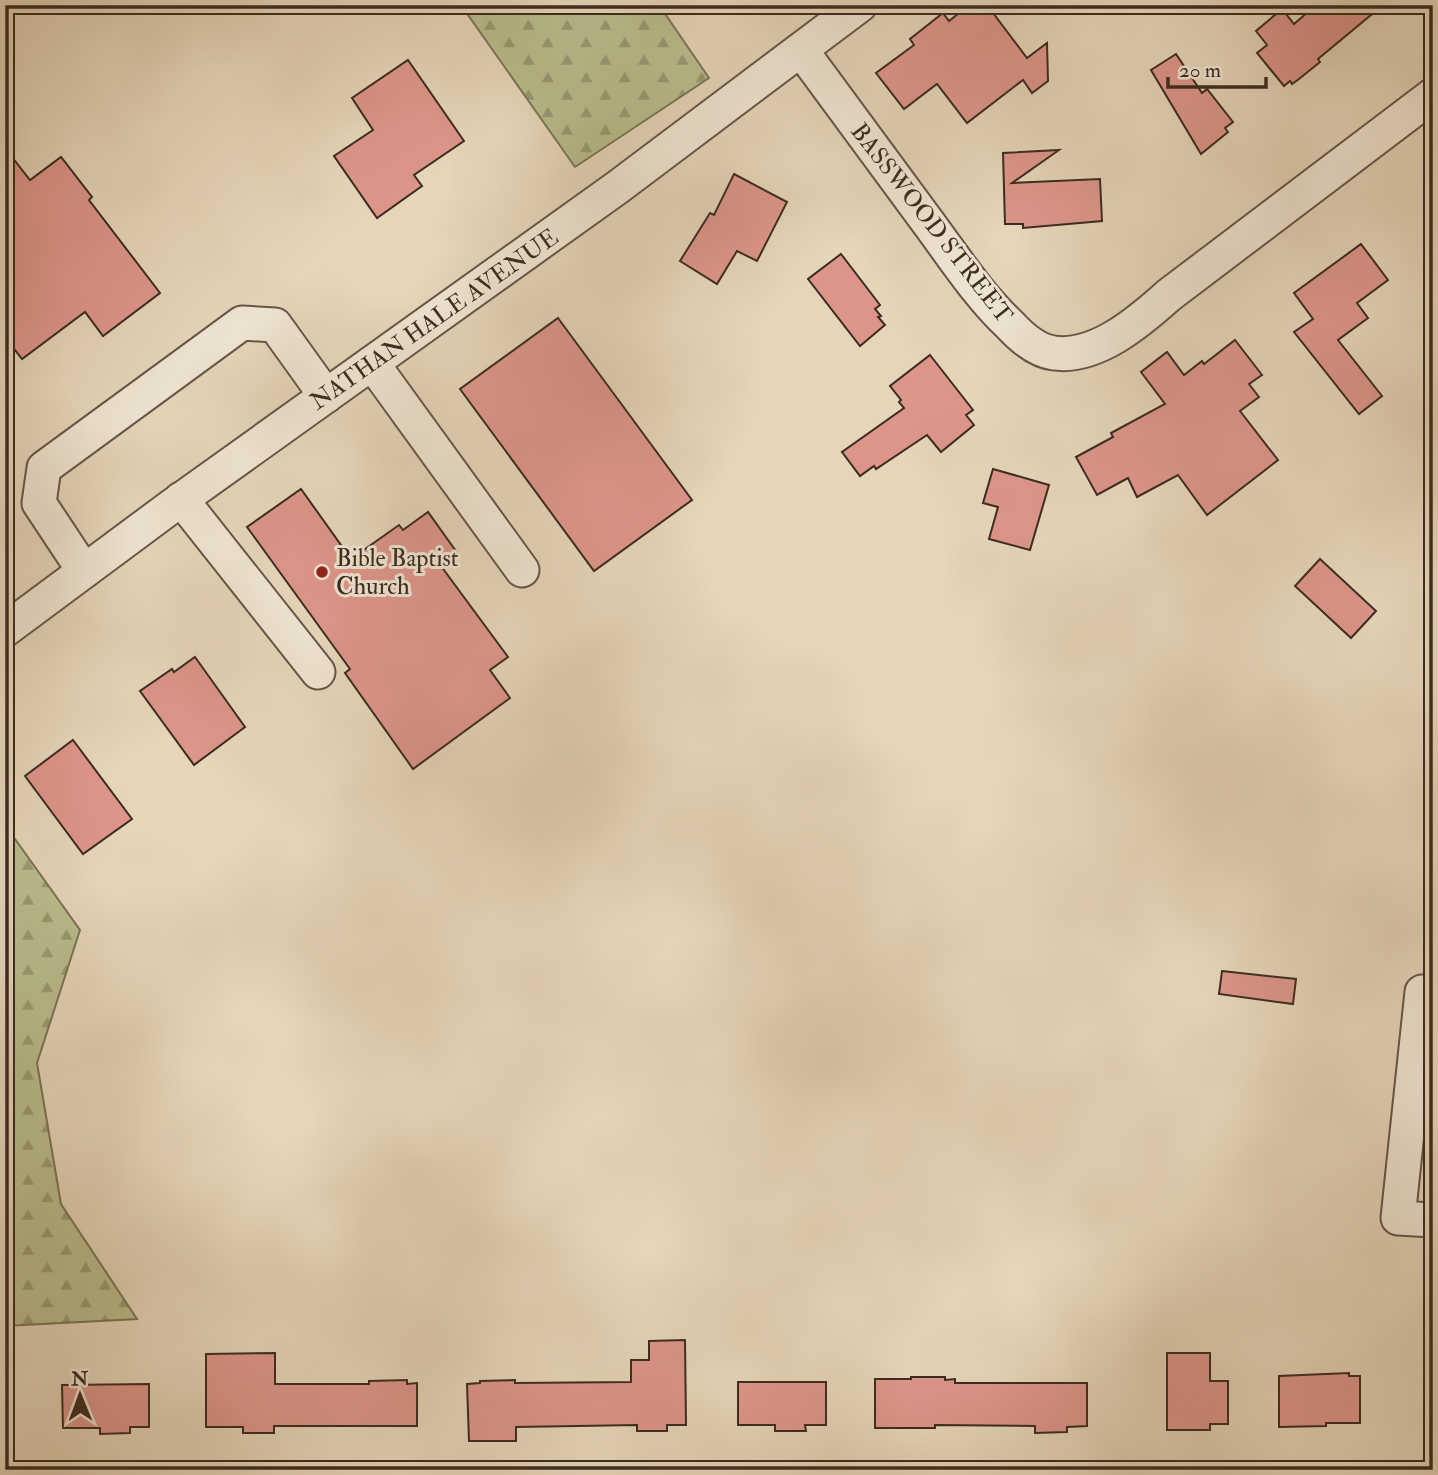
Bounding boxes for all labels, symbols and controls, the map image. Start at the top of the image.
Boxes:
scale bar [1168,46,1266,90]
text: 20 m [1179,57,1221,84]
street label: BASSWOOD STREET [844,117,1020,330]
street label: NATHAN HALE AVENUE [304,222,565,417]
place label: Bible Baptist Church [336,543,459,602]
marker: Bible Baptist Church [314,564,330,580]
north arrow [46,1360,116,1430]
text: N [70,1367,89,1391]

